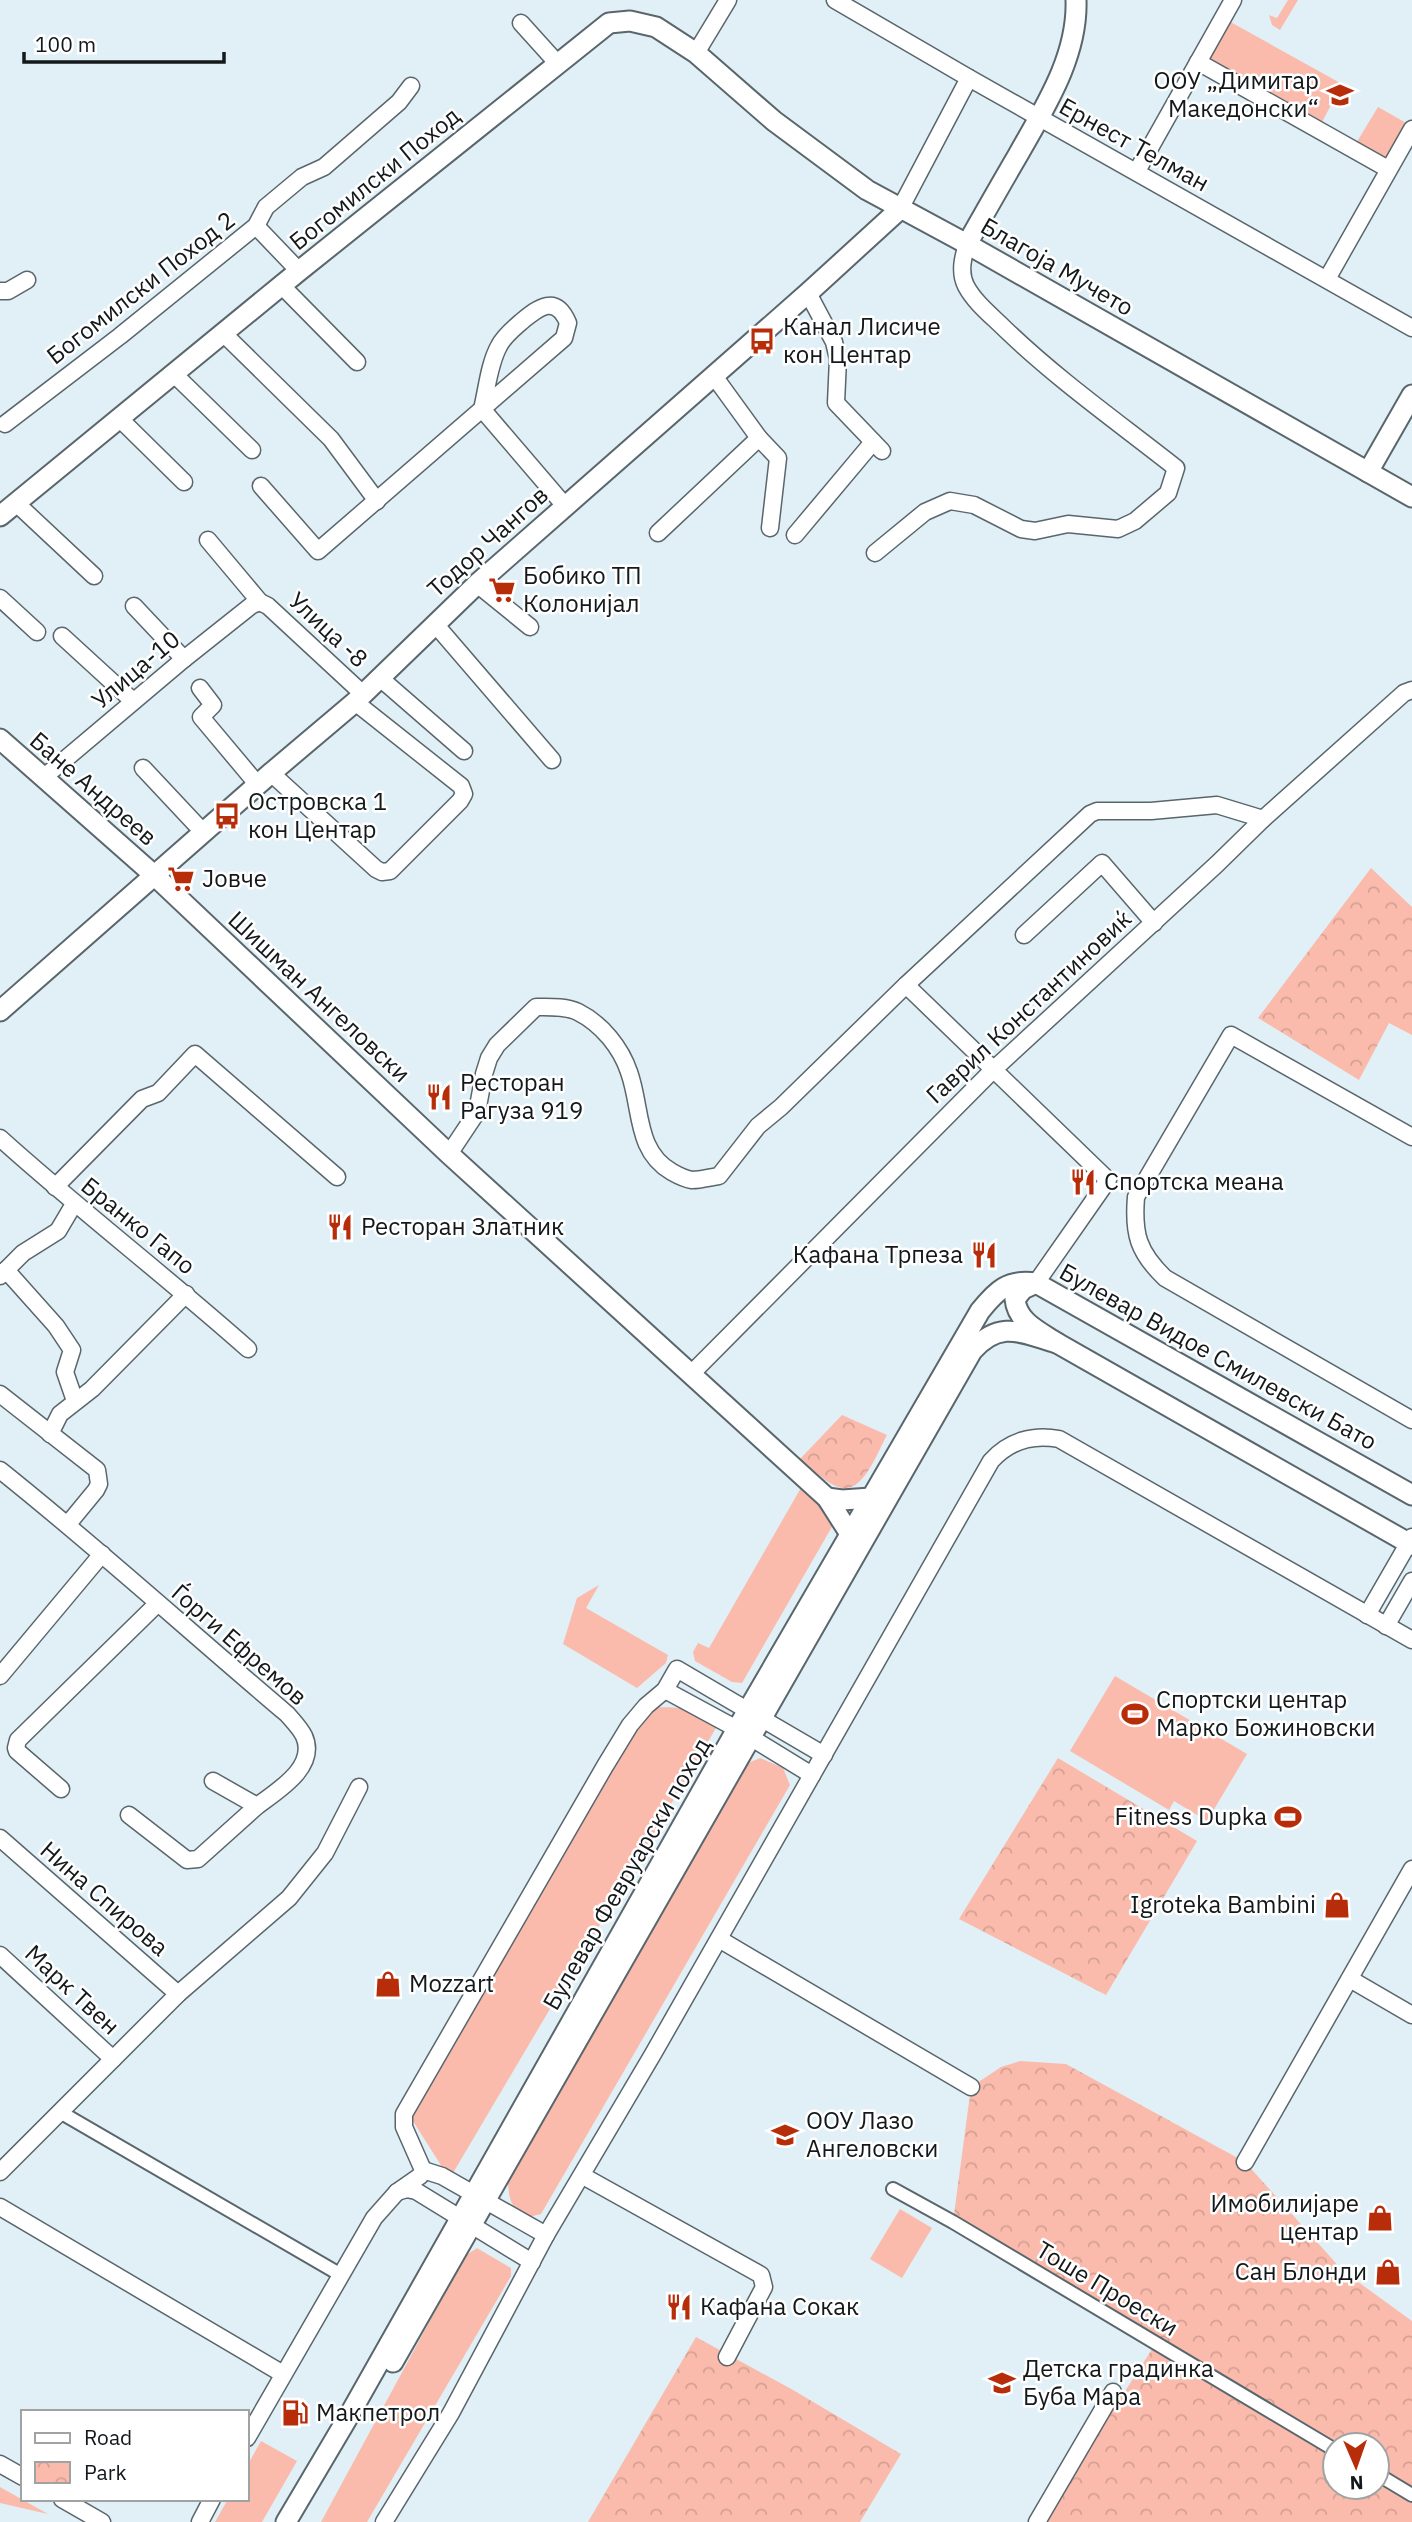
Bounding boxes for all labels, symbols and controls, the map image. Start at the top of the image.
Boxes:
scale bar [24,21,224,65]
text: 100 m [35,30,96,58]
place label: ООУ „Димитар Македонски“ [1153,64,1319,124]
school or university icon: ООУ „Димитар Македонски“ [1325,80,1355,110]
street label: Ернест Телман [1054,90,1215,199]
street label: Богомилски Поход [282,99,466,257]
street label: Богомилски Поход 2 [40,203,241,371]
street label: Благоја Мучето [975,209,1140,323]
place label: Канал Лисиче кон Центар [783,310,941,370]
bus stop icon: Канал Лисиче кон Центар [747,326,777,356]
street label: Тодор Чангов [420,478,555,604]
place label: Бобико ТП Колонијал [523,559,642,619]
supermarket icon: Бобико ТП Колонијал [487,575,517,605]
street label: Улица -8 [282,584,375,674]
street label: Улица-10 [84,623,186,716]
street label: Бане Андреев [23,724,164,852]
place label: Островска 1 кон Центар [248,785,387,845]
bus stop icon: Островска 1 кон Центар [212,801,242,831]
place label: Јовче [202,862,267,894]
supermarket icon: Јовче [166,864,196,894]
street label: Гаврил Константиновиќ [919,902,1138,1110]
street label: Шишман Ангеловски [222,903,418,1089]
place label: Ресторан Рагуза 919 [460,1066,583,1126]
restaurant icon: Ресторан Рагуза 919 [424,1082,454,1112]
place label: Спортска меана [1104,1165,1284,1197]
restaurant icon: Спортска меана [1068,1167,1098,1197]
street label: Бранко Гапо [75,1169,202,1281]
place label: Ресторан Златник [361,1210,564,1242]
restaurant icon: Ресторан Златник [325,1212,355,1242]
place label: Кафана Трпеза [793,1238,963,1270]
restaurant icon: Кафана Трпеза [969,1240,999,1270]
street label: Булевар Видое Смилевски Бато [1054,1255,1383,1457]
street label: Ѓорги Ефремов [165,1576,314,1712]
place label: Спортски центар Марко Божиновски [1156,1683,1375,1743]
sports icon: Спортски центар Марко Божиновски [1120,1699,1150,1729]
street label: Булевар Февруарски поход [535,1731,717,2016]
place label: Fitness Dupka [1114,1800,1267,1832]
sports icon: Fitness Dupka [1273,1802,1303,1832]
street label: Нина Спирова [34,1834,176,1963]
place label: Igroteka Bambini [1130,1888,1316,1920]
shop icon: Igroteka Bambini [1322,1890,1352,1920]
street label: Марк Твен [18,1937,127,2041]
place label: Mozzart [409,1967,494,1999]
shop icon: Mozzart [373,1969,403,1999]
place label: ООУ Лазо Ангеловски [806,2104,938,2164]
school or university icon: ООУ Лазо Ангеловски [770,2120,800,2150]
place label: Имобилијаре центар [1211,2187,1359,2247]
shop icon: Имобилијаре центар [1365,2203,1395,2233]
street label: Тоше Проески [1031,2233,1184,2343]
place label: Сан Блонди [1235,2255,1367,2287]
shop icon: Сан Блонди [1373,2257,1403,2287]
place label: Кафана Сокак [700,2290,859,2322]
restaurant icon: Кафана Сокак [664,2292,694,2322]
place label: Детска градинка Буба Мара [1023,2352,1214,2412]
school or university icon: Детска градинка Буба Мара [987,2368,1017,2398]
place label: Макпетрол [316,2396,440,2428]
fuel station icon: Макпетрол [280,2398,310,2428]
legend [21,2410,248,2501]
text: Road [84,2423,132,2451]
north arrow [1321,2431,1391,2501]
text: Park [84,2458,127,2486]
text: N [1349,2471,1364,2495]

